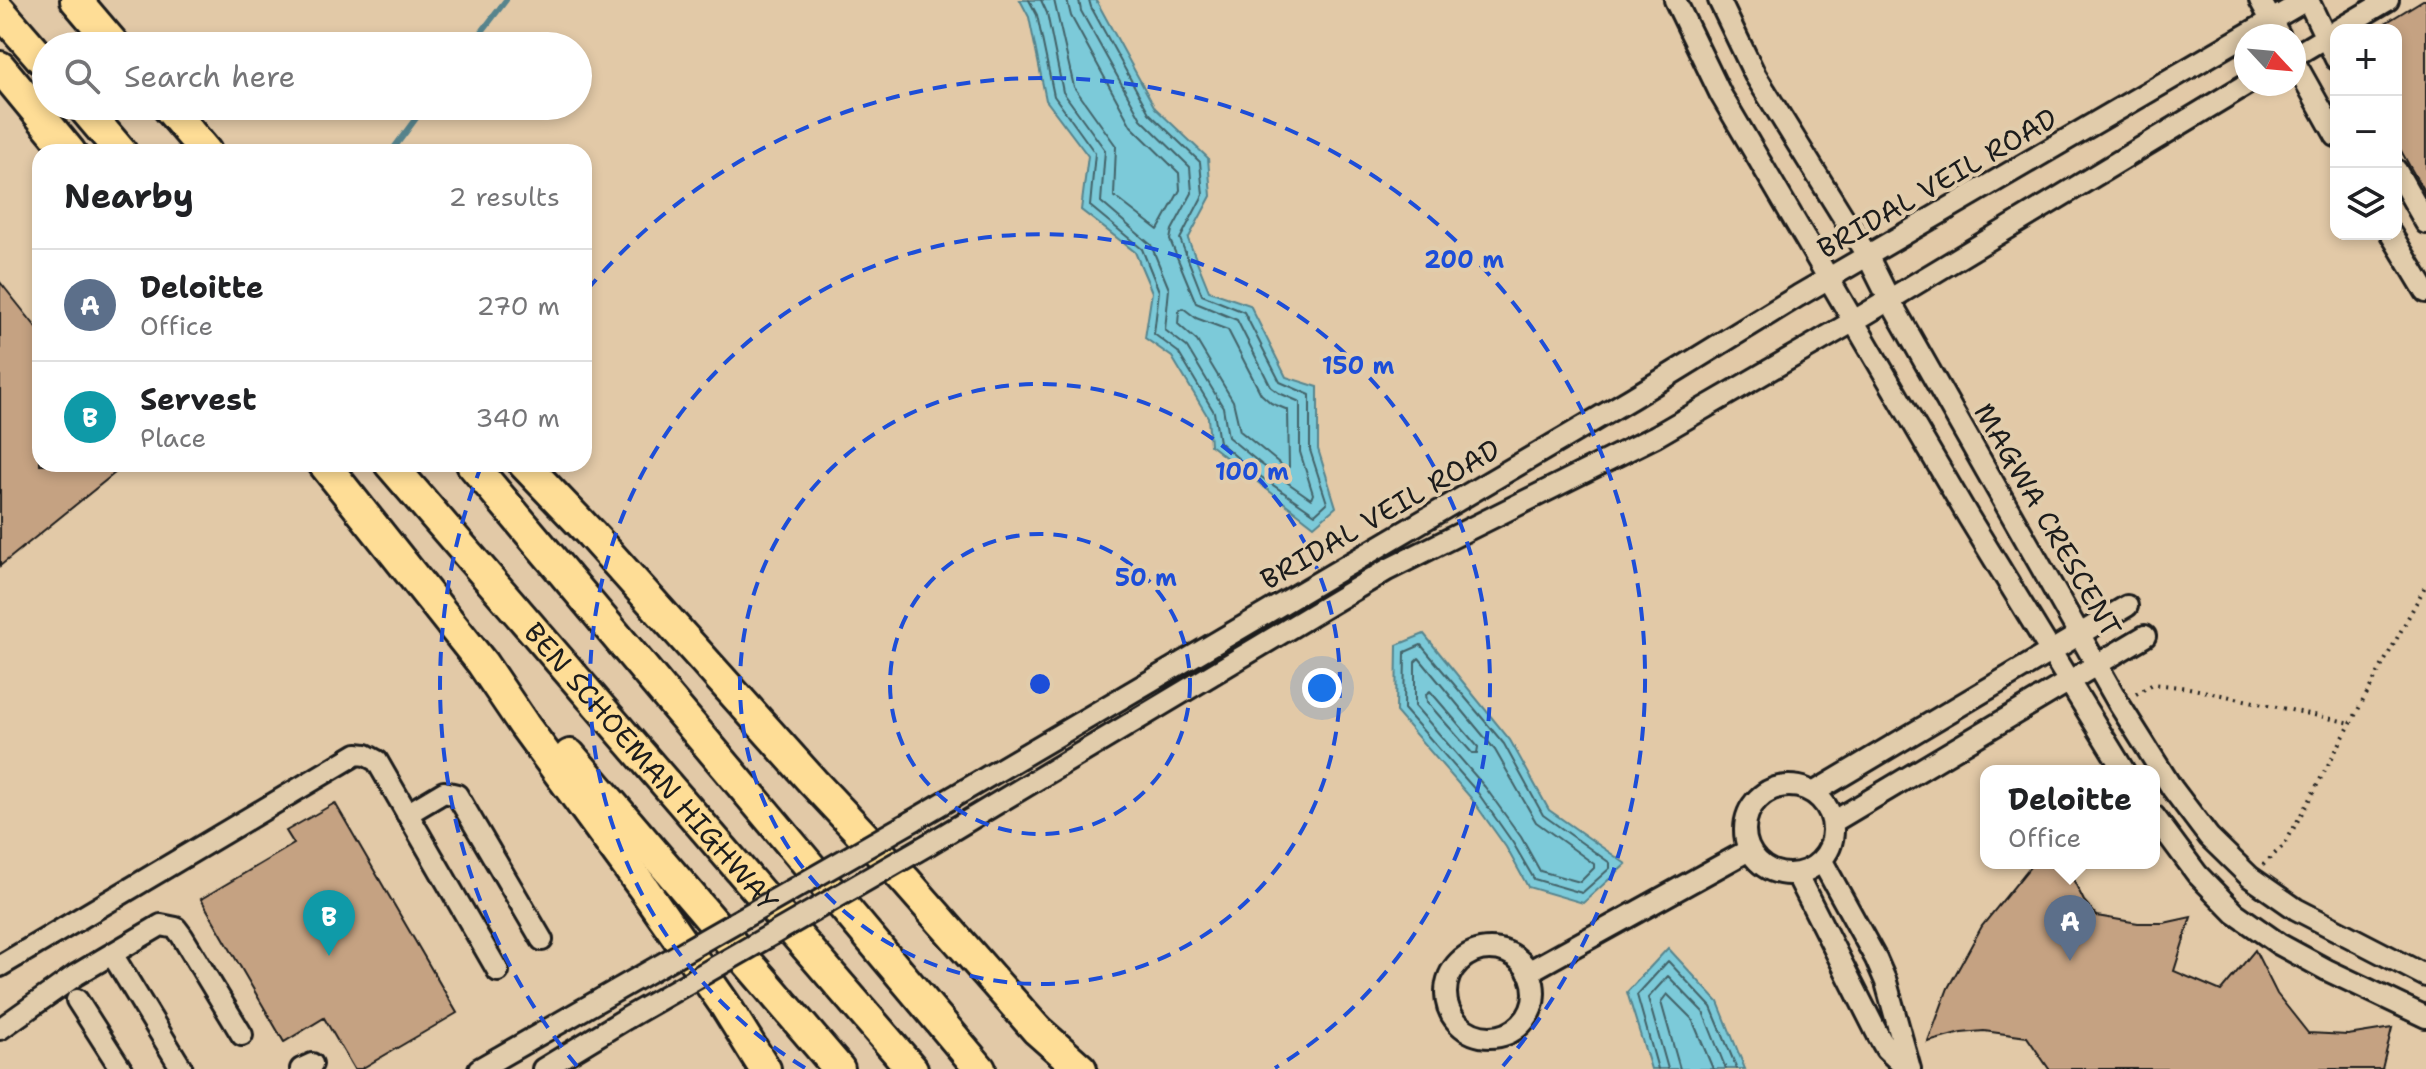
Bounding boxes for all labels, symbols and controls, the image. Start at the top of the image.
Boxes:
north arrow [2234,24,2306,96]
map controls [2330,24,2402,240]
button: + [2330,24,2402,96]
search box [32,32,592,120]
icon: search [60,54,104,98]
text: Search here [124,56,295,97]
button: − [2330,96,2402,168]
street label: BRIDAL VEIL ROAD [1810,99,2064,267]
button: layers [2330,168,2402,240]
text: Nearby [64,173,194,219]
text: 2 results [448,179,560,214]
text: 200 m [1424,244,1504,276]
text: Deloitte [140,267,264,308]
text: A [80,288,100,323]
text: 270 m [477,288,560,323]
text: Office [140,308,213,343]
text: 150 m [1322,350,1394,382]
text: Servest [140,379,257,420]
street label: MAGWA CRESCENT [1965,396,2131,644]
text: B [82,400,98,435]
text: 340 m [475,400,560,435]
text: Place [140,420,206,455]
street label: BRIDAL VEIL ROAD [1253,430,1507,598]
text: 100 m [1215,456,1289,488]
text: 50 m [1115,562,1177,594]
street label: BEN SCHOEMAN HIGHWAY [516,614,787,920]
your location [1302,668,1342,708]
centre of rings [1026,670,1054,698]
popup [1980,765,2160,869]
text: Deloitte [2008,779,2132,820]
text: Office [2008,820,2081,855]
pin: B [303,890,355,956]
pin: A [2044,895,2096,961]

